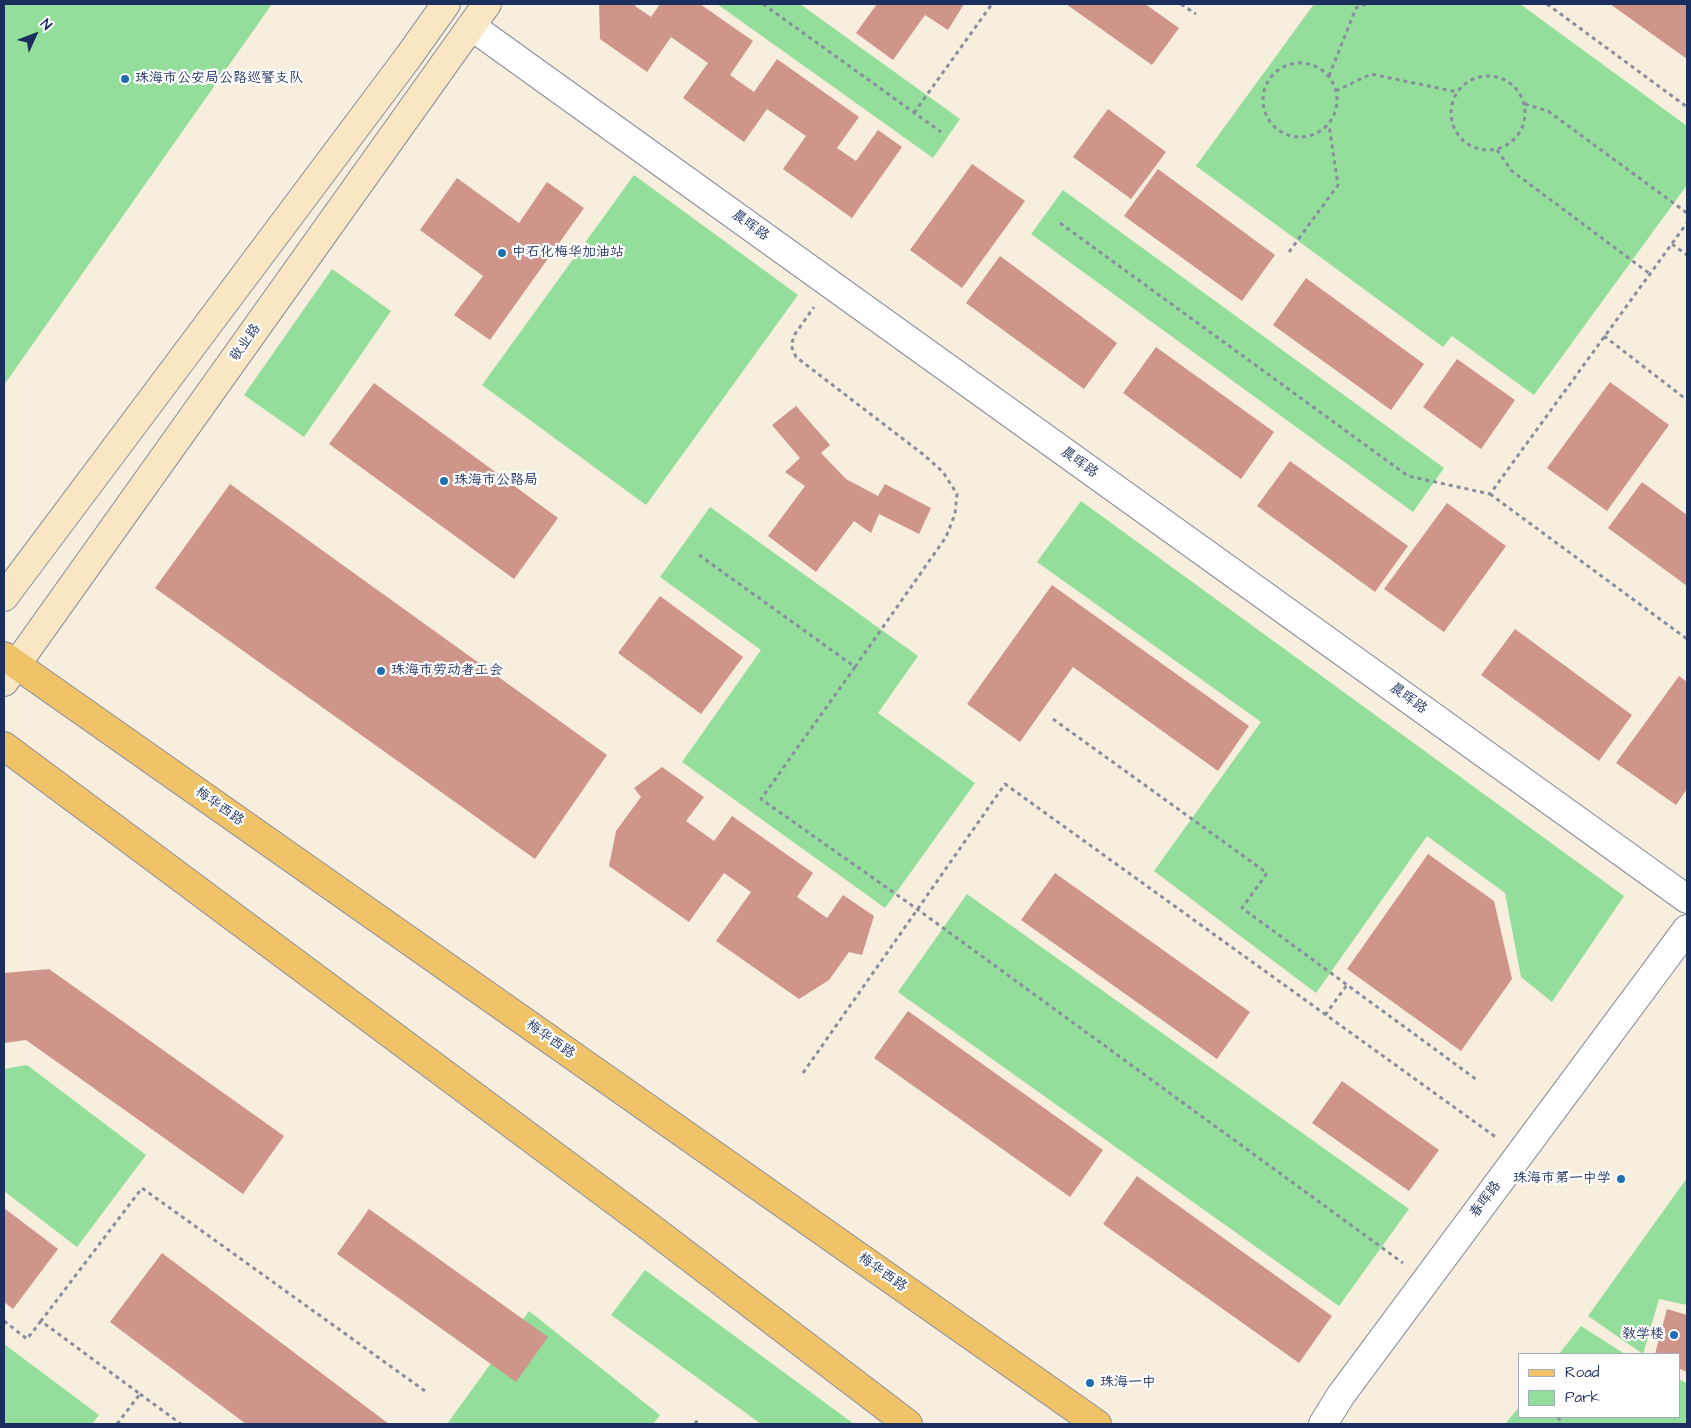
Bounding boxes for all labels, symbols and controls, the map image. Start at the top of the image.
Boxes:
north arrow [10,10,60,60]
text: N [36,15,56,35]
place label: 珠海市公安局公路巡警支队 [135,71,303,87]
marker: 珠海市公安局公路巡警支队 [119,73,131,85]
street label: 晨晖路 [728,207,772,245]
place label: 中石化梅华加油站 [512,245,624,261]
marker: 中石化梅华加油站 [496,247,508,259]
street label: 敬业路 [227,321,265,365]
street label: 晨晖路 [1057,444,1101,482]
place label: 珠海市公路局 [454,473,538,489]
marker: 珠海市公路局 [438,475,450,487]
place label: 珠海市劳动者工会 [391,663,503,679]
marker: 珠海市劳动者工会 [375,665,387,677]
street label: 晨晖路 [1386,680,1430,718]
street label: 梅华西路 [191,784,247,830]
street label: 梅华西路 [522,1017,578,1063]
place label: 珠海市第一中学 [1513,1171,1611,1187]
marker: 珠海市第一中学 [1615,1173,1627,1185]
street label: 春晖路 [1467,1178,1505,1222]
street label: 梅华西路 [854,1250,910,1296]
place label: 教学楼 [1622,1327,1664,1343]
marker: 教学楼 [1668,1329,1680,1341]
legend [1518,1353,1681,1418]
text: Road [1565,1362,1599,1383]
place label: 珠海一中 [1100,1375,1156,1391]
marker: 珠海一中 [1084,1377,1096,1389]
text: Park [1565,1387,1600,1408]

